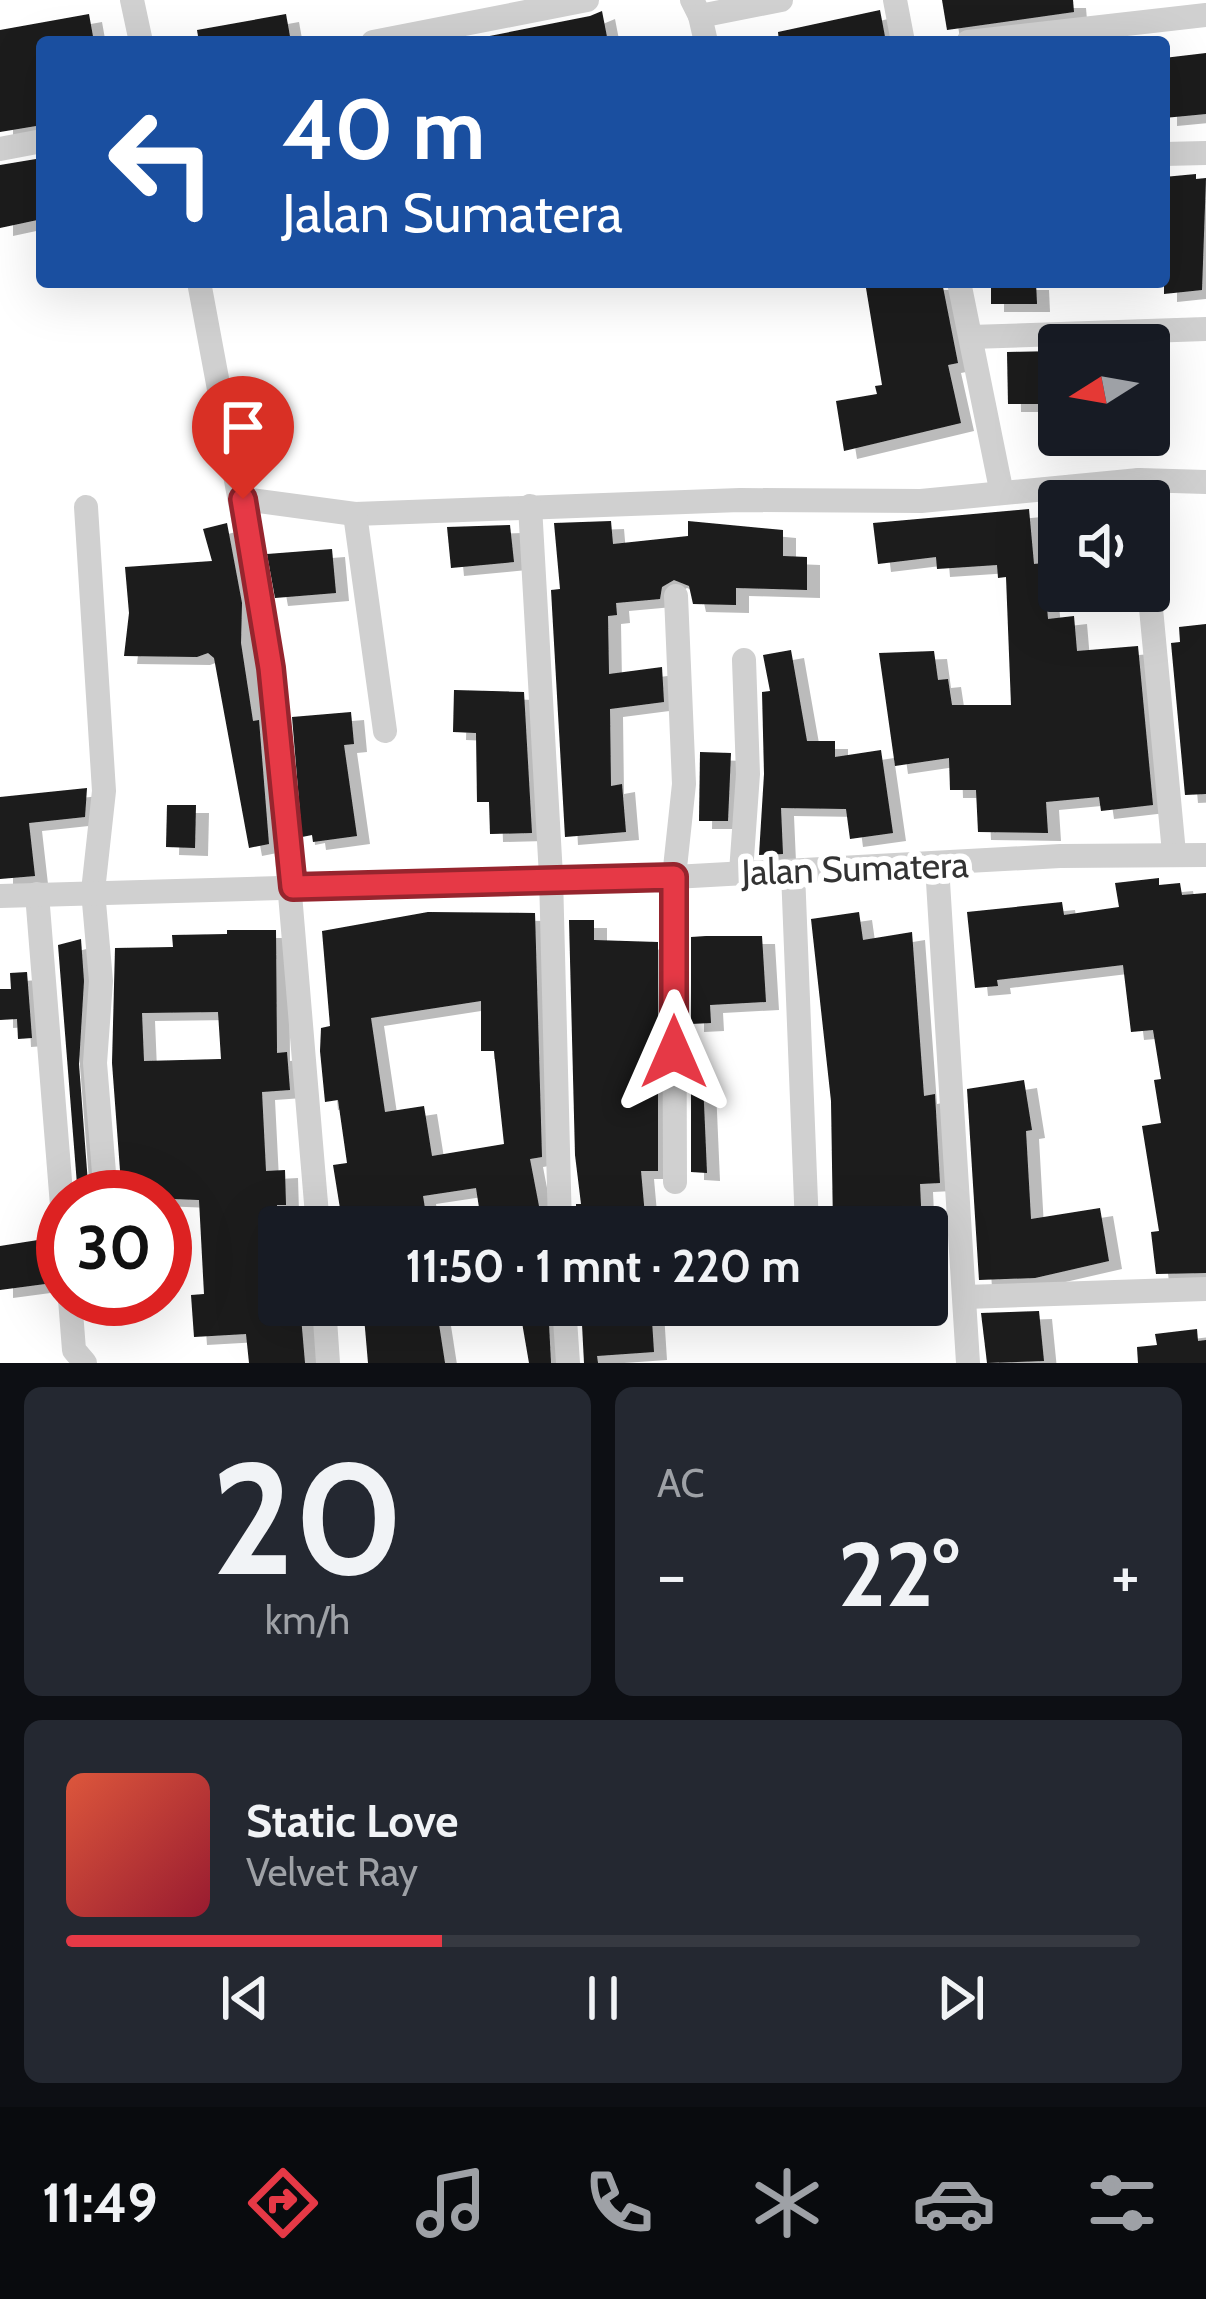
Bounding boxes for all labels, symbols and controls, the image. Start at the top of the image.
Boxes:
text: 40 m [282,78,485,180]
icon: left [84,84,240,240]
text: Jalan Sumatera [282,180,623,246]
north arrow [1038,324,1170,456]
map controls [1038,324,1170,612]
pin [192,376,294,499]
icon: arrive [210,394,276,460]
button: sound [1038,480,1170,612]
street label: Jalan Sumatera [740,842,969,894]
position arrow [611,989,737,1115]
speed limit sign: 30 [36,1170,192,1326]
text: 11:50 · 1 mnt · 220 m [405,1239,801,1293]
text: 20 [211,1423,404,1613]
text: AC [657,1459,705,1507]
text: 22° [838,1519,959,1629]
text: − [657,1534,686,1615]
text: + [1111,1534,1140,1615]
text: km/h [265,1596,350,1644]
text: Static Love [246,1794,459,1848]
text: Velvet Ray [246,1848,418,1896]
icon: previous [212,1965,278,2031]
icon: pause [570,1965,636,2031]
icon: next [928,1965,994,2031]
icon: directions [241,2161,325,2245]
icon: music [409,2161,493,2245]
icon: phone [577,2161,661,2245]
icon: climate [745,2161,829,2245]
icon: car [912,2161,996,2245]
icon: filters [1080,2161,1164,2245]
text: 11:49 [42,2170,158,2236]

